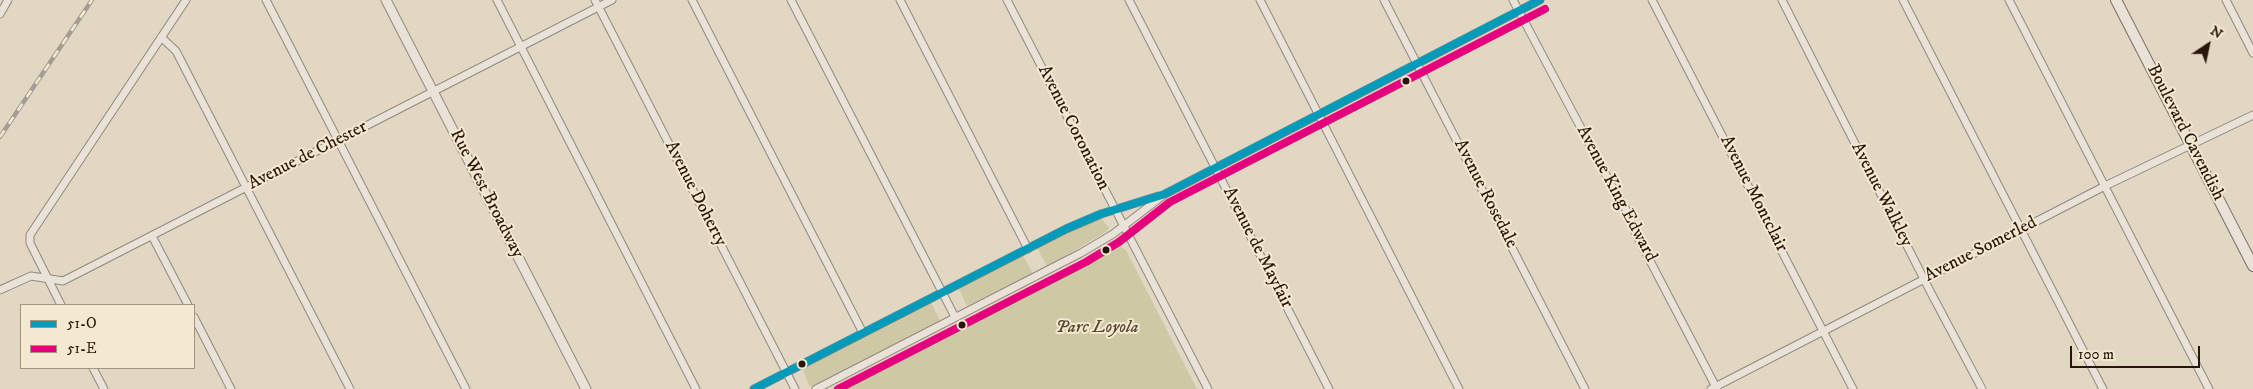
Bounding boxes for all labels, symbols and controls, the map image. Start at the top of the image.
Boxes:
north arrow [2183,20,2233,70]
text: N [2207,22,2226,43]
street label: Boulevard Cavendish [2141,61,2229,205]
street label: Avenue Coronation [1032,62,1114,194]
unlabelled marker [1401,76,1411,86]
street label: Avenue de Chester [245,117,371,195]
street label: Avenue King Edward [1571,122,1661,266]
street label: Rue West Broadway [444,126,528,262]
street label: Avenue Montclair [1714,132,1792,256]
street label: Avenue Rosedale [1448,136,1522,252]
street label: Avenue Doherty [659,138,731,250]
street label: Avenue Walkley [1845,139,1917,251]
street label: Avenue de Mayfair [1217,184,1297,312]
street label: Avenue Somerled [1921,212,2041,288]
unlabelled marker [1101,245,1111,255]
legend [20,304,195,369]
text: 51-O [67,314,97,333]
park label: Parc Loyola [1056,317,1138,339]
unlabelled marker [957,320,967,330]
scale bar [2073,336,2203,368]
text: 51-E [67,339,97,358]
text: 100 m [2078,345,2114,364]
unlabelled marker [797,359,807,369]

